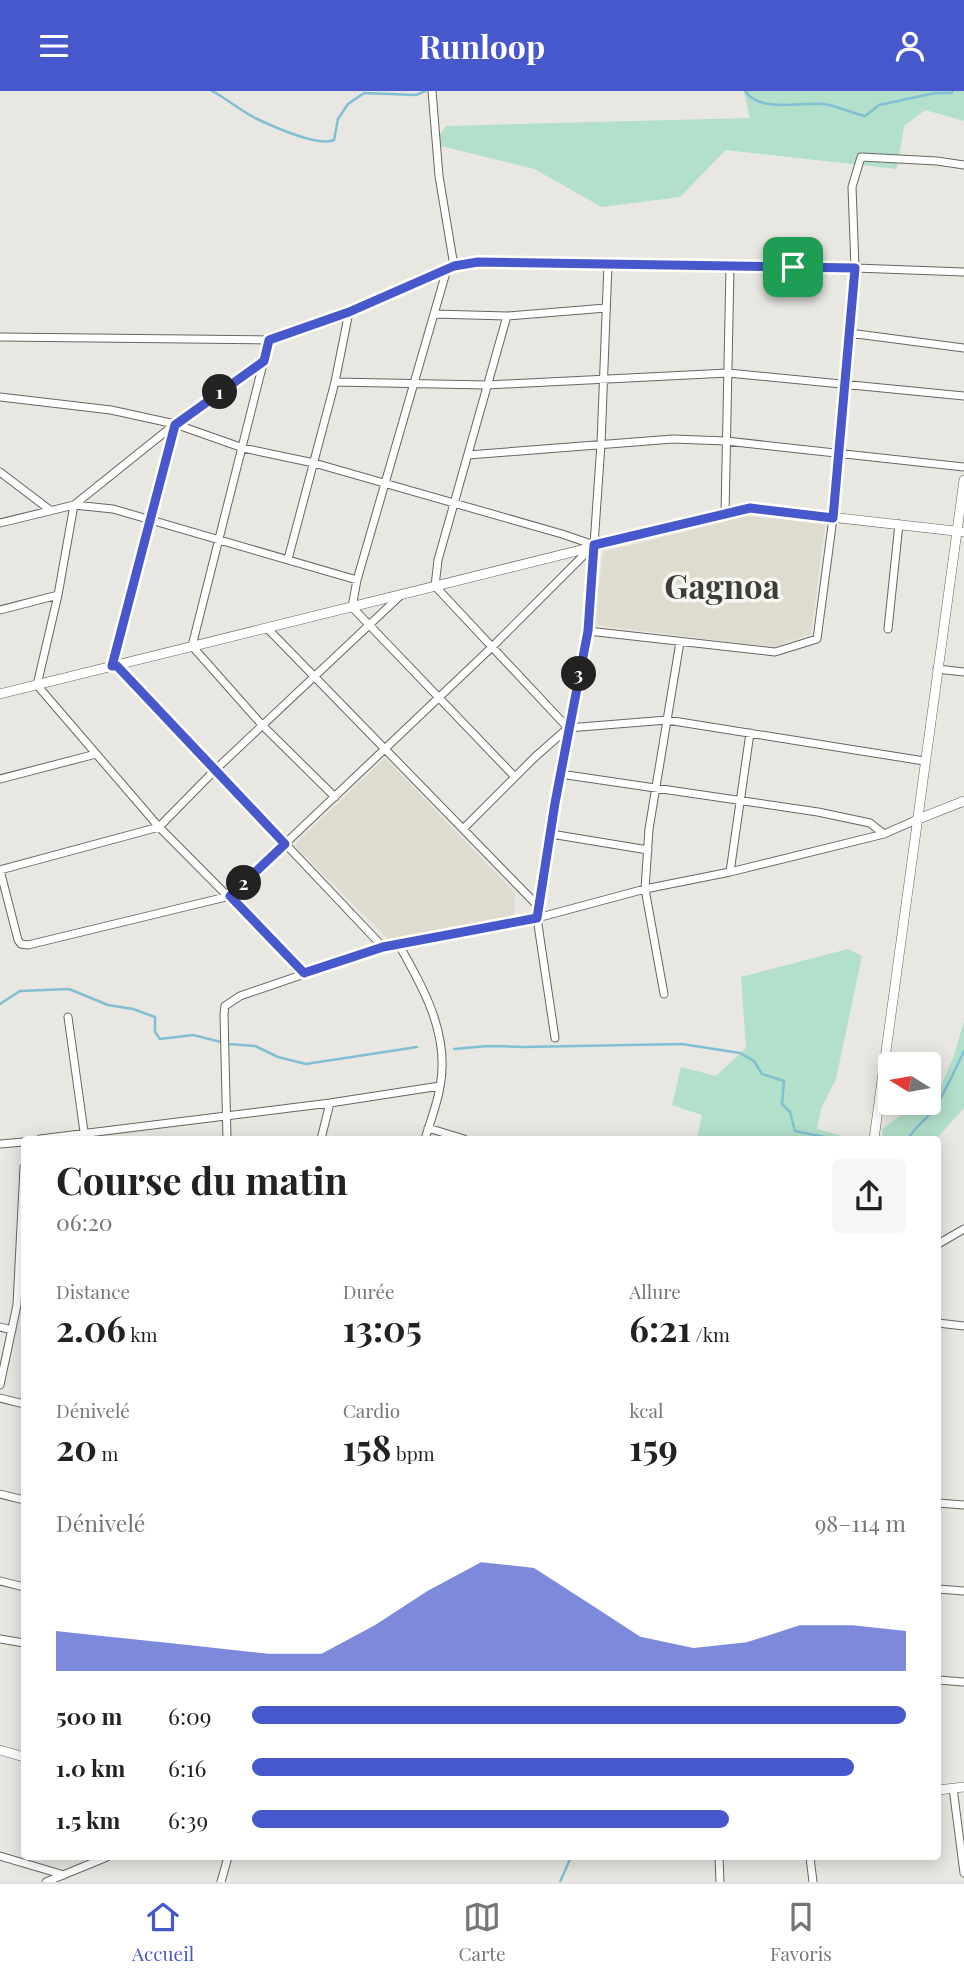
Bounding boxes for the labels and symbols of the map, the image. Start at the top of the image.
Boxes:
pin [763,237,823,297]
pin: 1 [202,375,238,409]
district label: Gagnoa [664,563,780,607]
pin: 3 [562,657,596,691]
pin: 2 [226,865,262,901]
north arrow [878,1052,942,1115]

